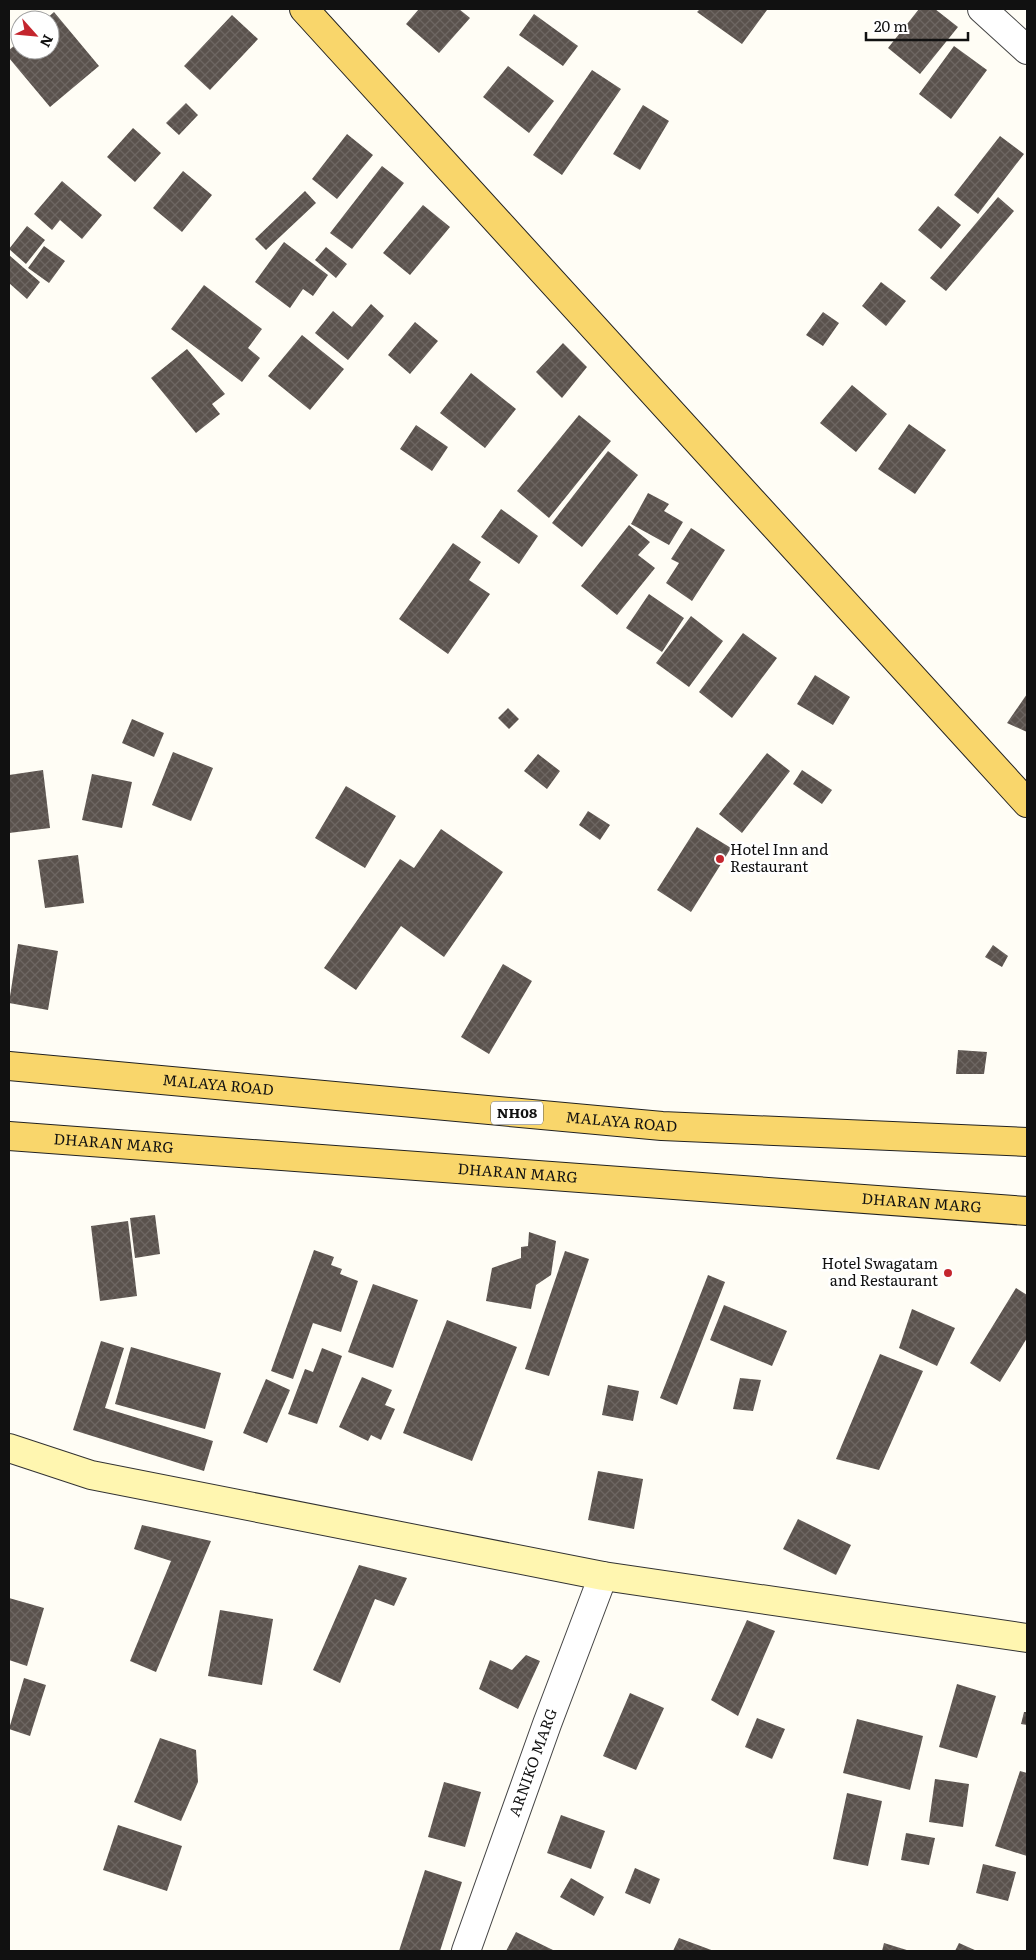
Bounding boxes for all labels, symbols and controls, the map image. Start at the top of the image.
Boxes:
north arrow [10,10,60,60]
scale bar [866,10,968,42]
text: 20 m [874,14,908,37]
text: N [36,32,59,51]
place label: Hotel Inn and Restaurant [730,837,828,877]
marker: Hotel Inn and Restaurant [714,853,726,865]
street label: MALAYA ROAD [162,1067,275,1100]
road number: NH08 [491,1102,543,1124]
street label: MALAYA ROAD [565,1104,678,1137]
street label: DHARAN MARG [53,1126,175,1158]
street label: DHARAN MARG [457,1156,579,1188]
street label: DHARAN MARG [861,1186,982,1218]
place label: Hotel Swagatam and Restaurant [822,1251,938,1291]
marker: Hotel Swagatam and Restaurant [942,1267,954,1279]
street label: ARNIKO MARG [502,1705,562,1819]

